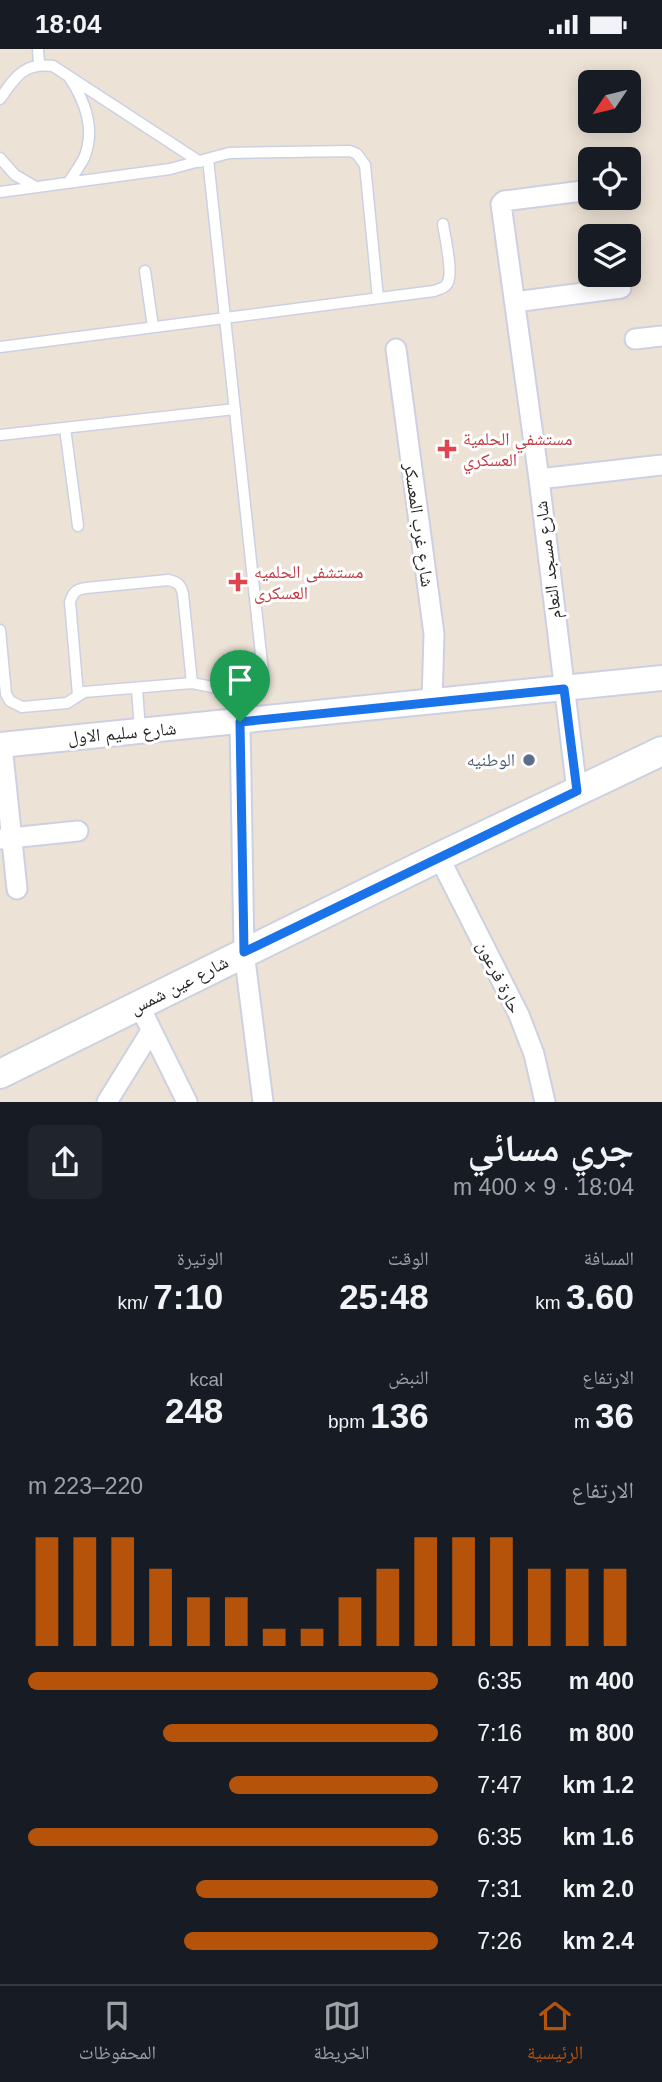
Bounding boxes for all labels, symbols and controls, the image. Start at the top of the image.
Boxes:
text: 18:04 [35,9,102,39]
north arrow [578,70,640,133]
map controls [578,70,641,287]
button: locate [578,147,641,210]
button: layers [578,224,641,287]
place label: مستشفي الحلمية العسكري [463,429,572,475]
marker: مستشفي الحلمية العسكري [437,439,457,459]
street label: شارع غرب المعسكر [399,461,438,588]
street label: شارع مسجد النعام [531,499,567,620]
place label: مستشفى الحلميه العسكرى [254,562,363,604]
marker: مستشفى الحلميه العسكرى [228,572,248,592]
pin [210,650,270,722]
icon: arrive [221,661,259,699]
street label: شارع سليم الاول [67,718,177,750]
place label: الوطنيه [467,750,515,770]
marker: الوطنيه [521,752,537,768]
street label: حارة فرعون [472,937,525,1017]
street label: شارع عين شمس [126,952,232,1019]
button: share [28,1125,102,1199]
text: جري مسائي [468,1127,634,1169]
text: 18:04 · 9 × 400 m [453,1174,634,1200]
text: الوتيرة [177,1248,223,1269]
text: الوقت [388,1248,429,1269]
text: المسافة [584,1248,634,1269]
text: 7:10 [153,1277,223,1316]
text: 25:48 [339,1277,429,1316]
text: 3.60 [566,1277,634,1316]
text: /km [117,1292,153,1313]
text: km [535,1292,566,1313]
text: النبض [388,1367,429,1388]
text: الارتفاع [582,1367,634,1388]
text: kcal [190,1369,223,1390]
text: 248 [165,1391,223,1430]
text: 136 [370,1396,429,1435]
text: 36 [595,1396,634,1435]
text: bpm [328,1411,370,1432]
text: m [574,1411,595,1432]
text: 220–223 m [28,1473,143,1499]
text: الارتفاع [571,1477,634,1503]
text: 6:35 [477,1668,522,1694]
text: 400 m [569,1668,634,1694]
text: 7:16 [477,1720,522,1746]
text: 800 m [569,1720,634,1746]
text: 7:47 [477,1772,522,1798]
text: 1.2 km [562,1772,634,1798]
text: 6:35 [477,1824,522,1850]
text: 1.6 km [562,1824,634,1850]
text: 7:31 [477,1876,522,1902]
text: 2.0 km [562,1876,634,1902]
text: 7:26 [477,1928,522,1954]
text: 2.4 km [562,1928,634,1954]
tab: المحفوظات [79,1997,156,2071]
tab: الخريطة [314,1997,369,2071]
tab: الرئيسية [527,1997,583,2071]

